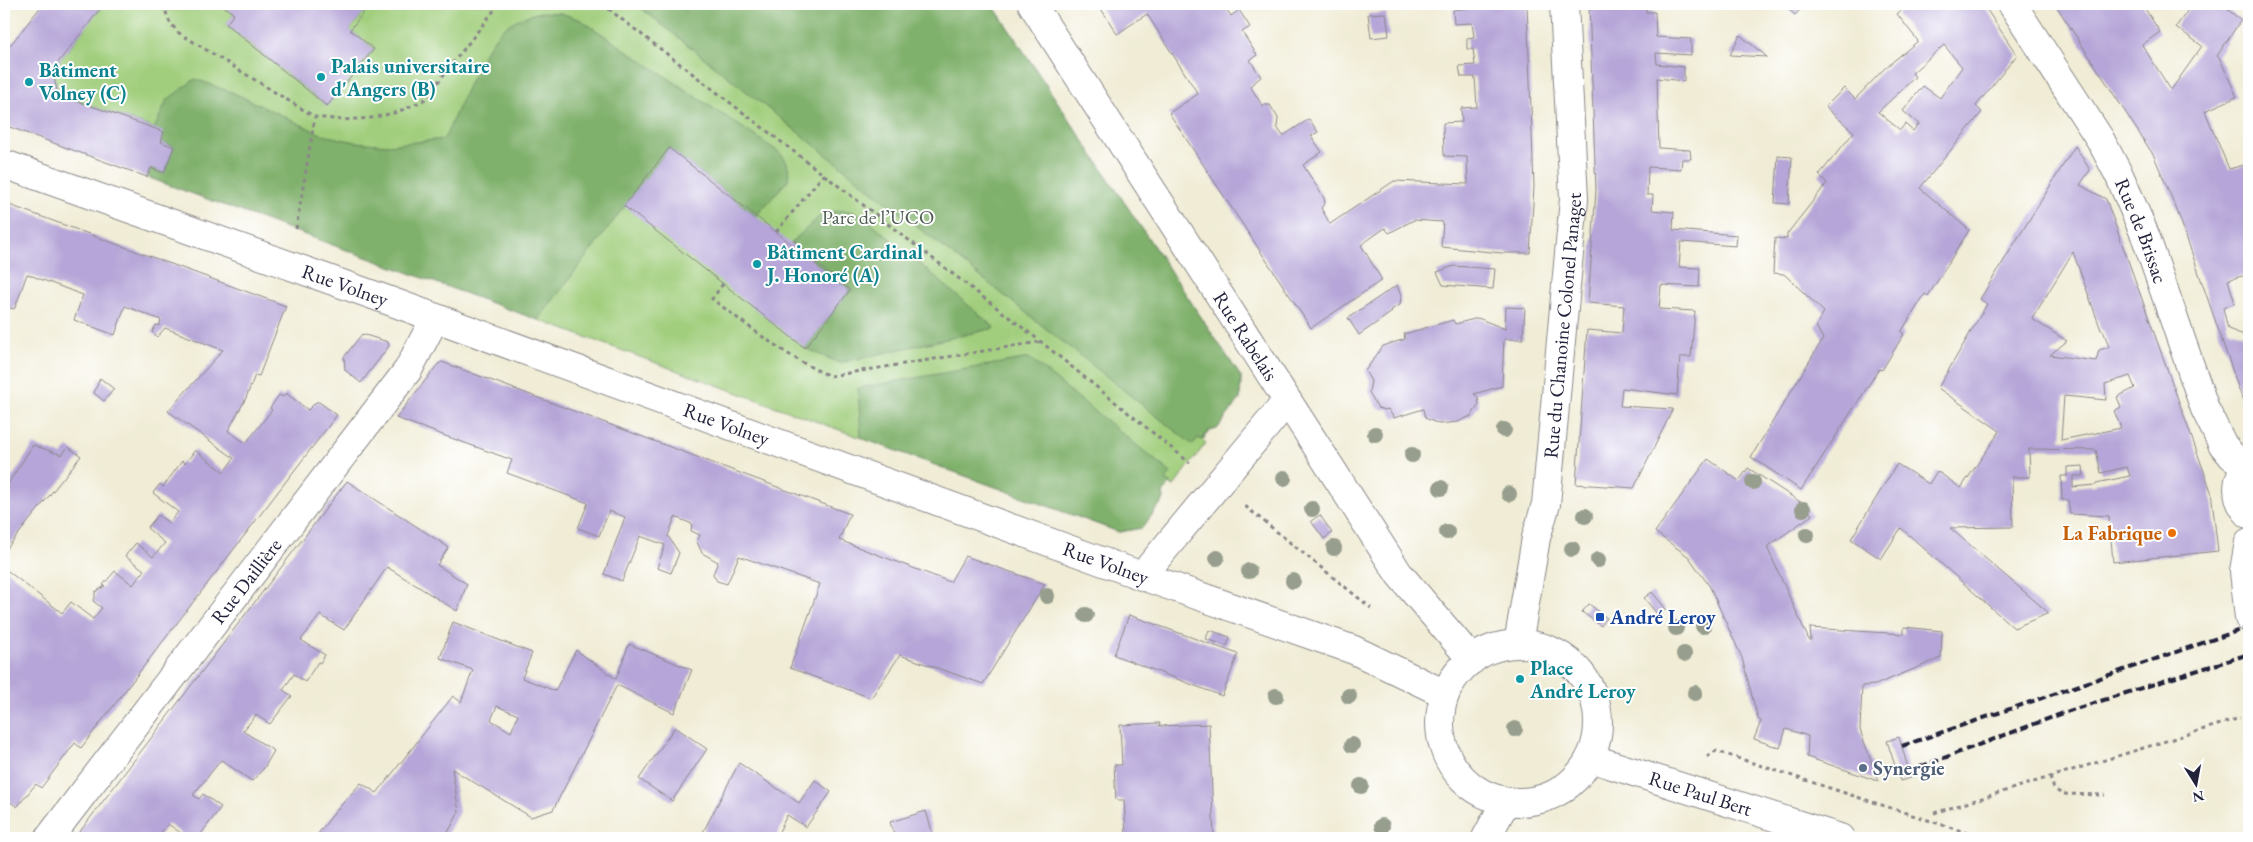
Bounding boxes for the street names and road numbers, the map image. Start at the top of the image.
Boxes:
street label: Rue de Brissac [2109,174,2174,287]
street label: Rue du Chanoine Colonel Panaget [1537,192,1587,460]
street label: Rue Volney [299,258,392,312]
street label: Rue Rabelais [1208,287,1284,386]
street label: Rue Volney [680,397,773,452]
street label: Rue Daillière [205,533,288,629]
street label: Rue Volney [1059,535,1153,591]
street label: Rue Paul Bert [1646,765,1756,822]

